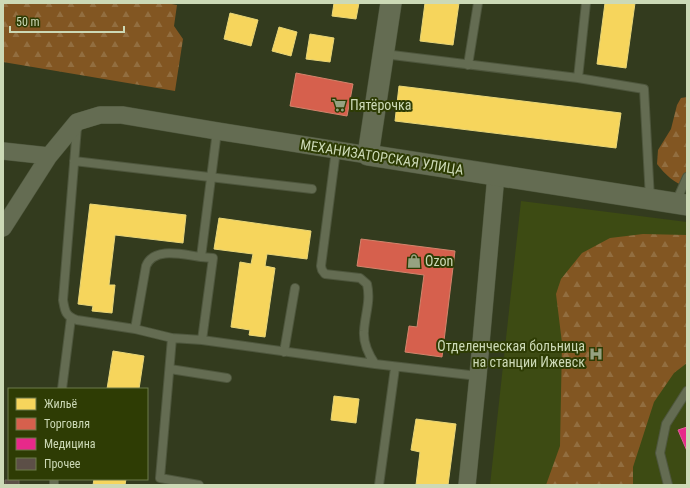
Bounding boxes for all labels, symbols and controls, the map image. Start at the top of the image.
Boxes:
scale bar [10,8,124,34]
text: 50 m [16,15,40,29]
supermarket icon: Пятёрочка [331,97,347,113]
place label: Пятёрочка [350,97,412,113]
street label: МЕХАНИЗАТОРСКАЯ УЛИЦА [299,136,465,178]
shop icon: Ozon [406,253,422,269]
place label: Ozon [425,253,453,269]
place label: Отделенческая больница на станции Ижевск [437,338,585,370]
hospital icon: Отделенческая больница на станции Ижевск [588,346,604,362]
legend [8,388,148,480]
text: Жильё [44,397,77,411]
text: Торговля [44,417,90,431]
text: Медицина [44,437,96,451]
text: Прочее [44,457,81,471]

